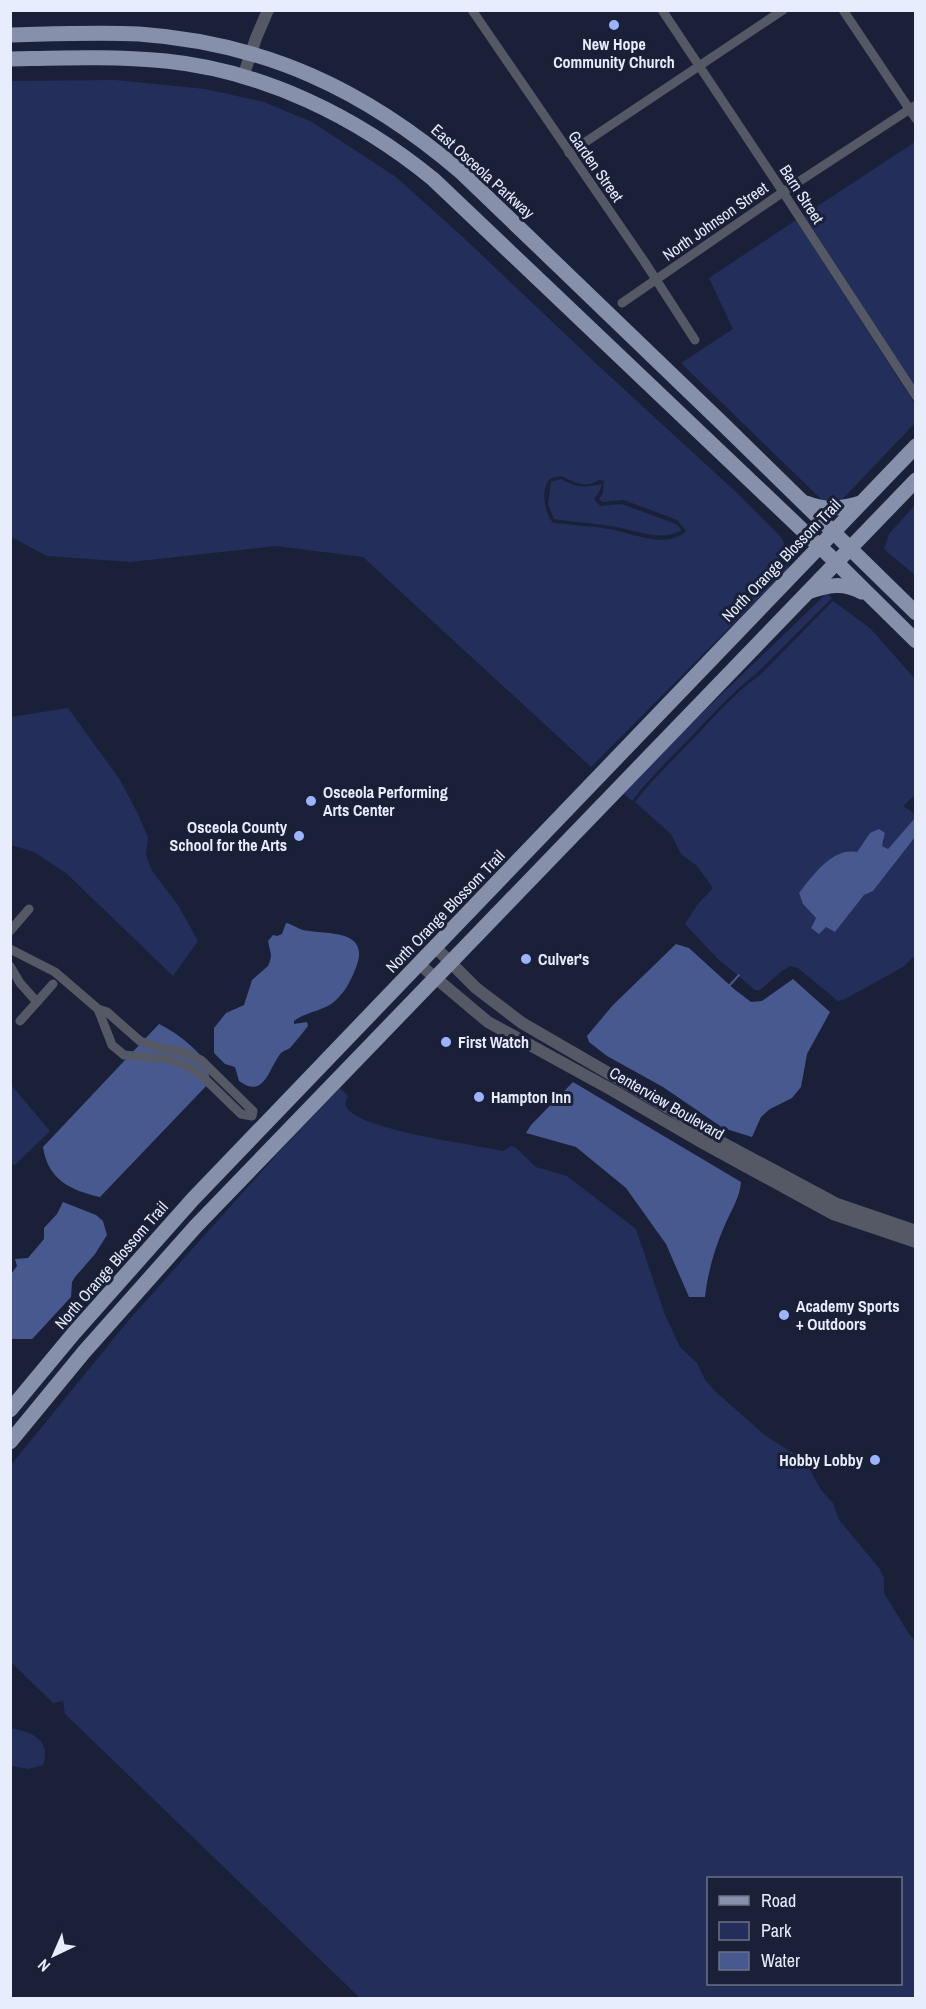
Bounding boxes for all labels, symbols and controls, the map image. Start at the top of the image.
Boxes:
marker: New Hope Community Church [607,18,621,32]
place label: New Hope Community Church [553,33,675,73]
street label: East Osceola Parkway [427,119,540,224]
street label: Garden Street [563,126,629,206]
street label: Barn Street [775,160,829,228]
street label: North Johnson Street [658,176,772,266]
street label: North Orange Blossom Trail [717,494,845,626]
place label: Osceola Performing Arts Center [323,781,448,821]
marker: Osceola Performing Arts Center [304,794,318,808]
place label: Osceola County School for the Arts [169,816,288,856]
marker: Osceola County School for the Arts [292,829,306,843]
street label: North Orange Blossom Trail [381,845,509,977]
place label: Culver's [538,948,589,970]
marker: Culver's [519,952,533,966]
place label: First Watch [458,1031,529,1053]
marker: First Watch [439,1035,453,1049]
street label: Centerview Boulevard [606,1061,728,1145]
place label: Hampton Inn [491,1086,571,1108]
marker: Hampton Inn [472,1090,486,1104]
street label: North Orange Blossom Trail [49,1196,173,1334]
place label: Academy Sports + Outdoors [796,1295,900,1335]
marker: Academy Sports + Outdoors [777,1308,791,1322]
place label: Hobby Lobby [779,1449,864,1471]
marker: Hobby Lobby [868,1453,882,1467]
legend [707,1877,902,1985]
text: Road [761,1888,796,1913]
text: Park [761,1918,792,1943]
north arrow [24,1925,84,1985]
text: Water [761,1948,800,1973]
text: N [33,1955,55,1977]

